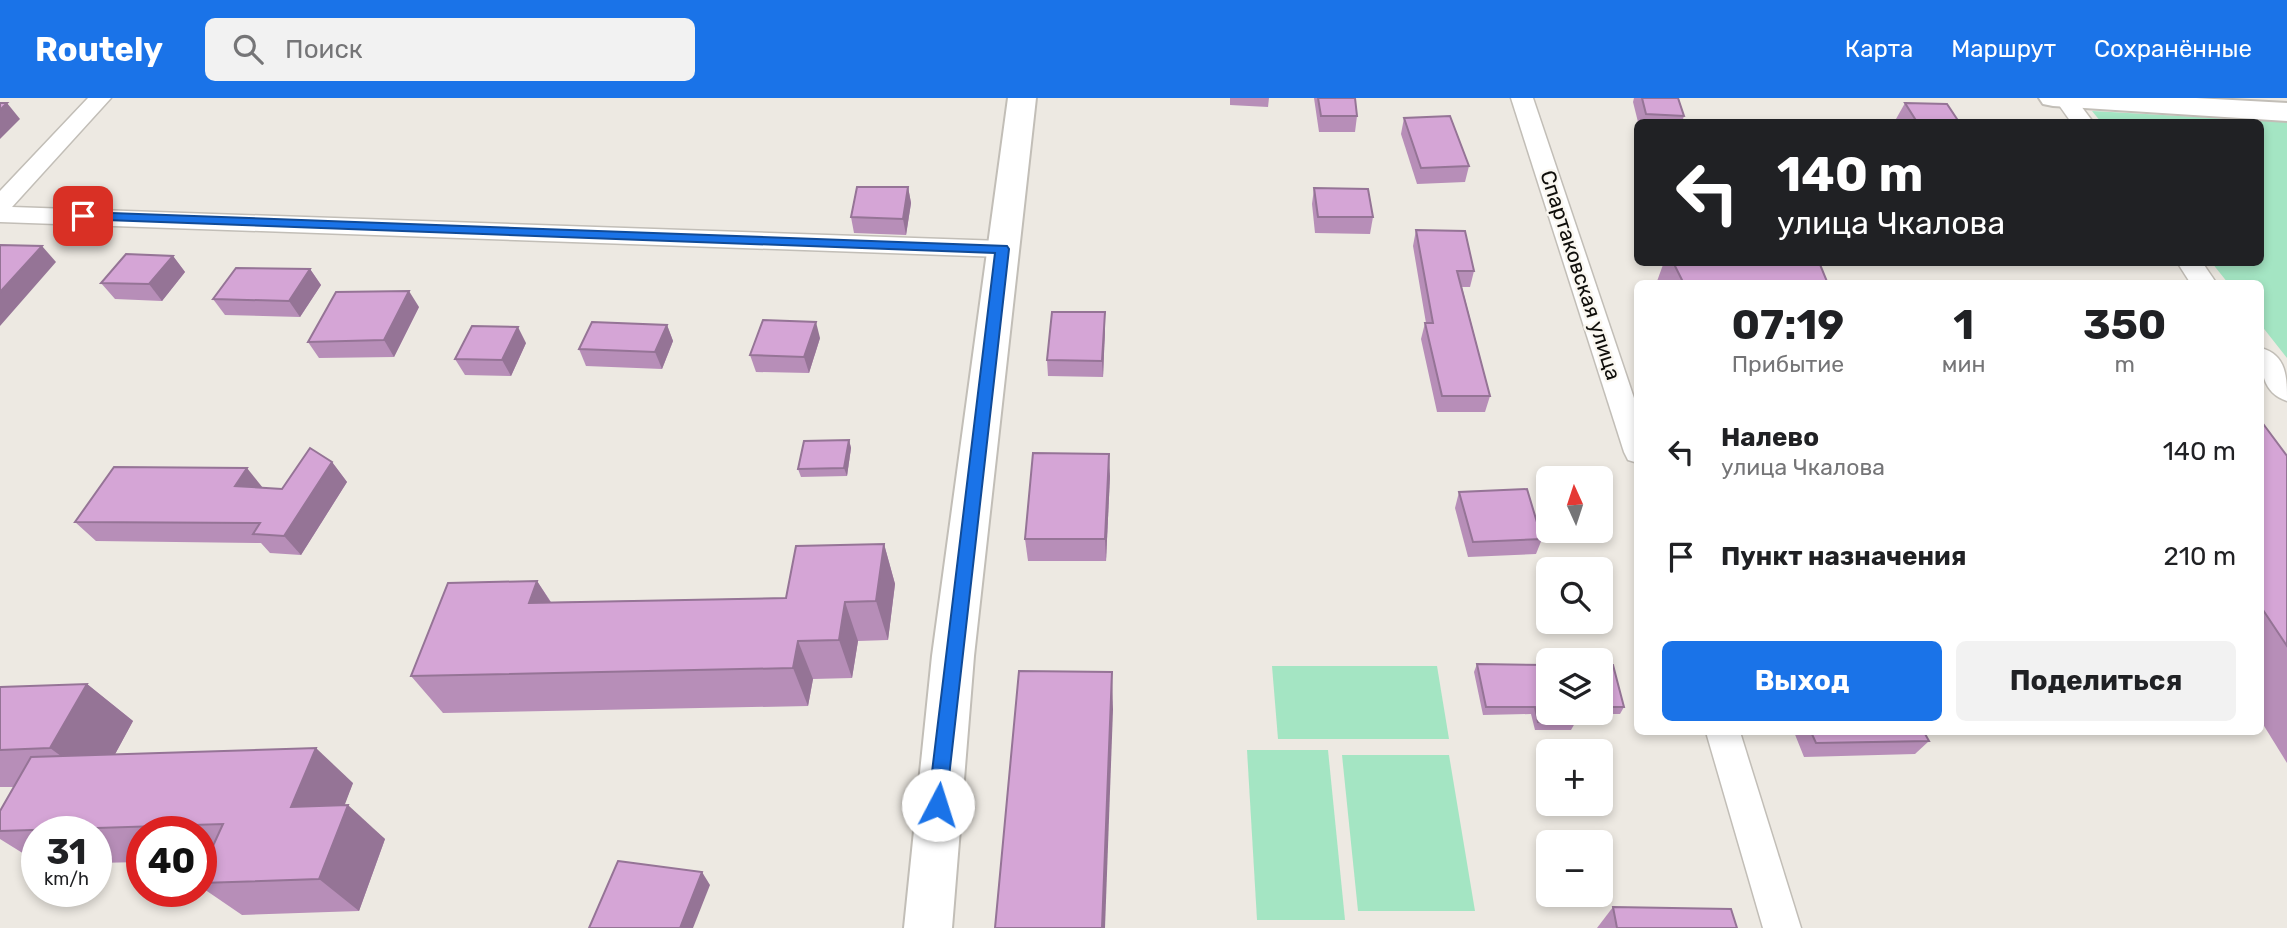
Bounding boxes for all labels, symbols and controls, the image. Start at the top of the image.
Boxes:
search box [205,18,695,81]
text: Routely [35,30,163,69]
icon: search [229,30,267,68]
text: Поиск [285,34,363,65]
text: Карта [1845,35,1913,63]
text: Маршрут [1951,35,2056,63]
text: Сохранённые [2094,35,2252,63]
text: 140 m [1777,145,1923,203]
icon: left [1662,147,1753,238]
street label: Спартаковская улица [1535,167,1627,383]
pin [53,186,113,246]
icon: arrive [64,197,102,235]
text: улица Чкалова [1777,204,2005,242]
text: 07:19 [1732,300,1844,350]
text: 1 [1953,300,1974,350]
text: 350 [2083,300,2166,350]
text: Прибытие [1732,350,1844,378]
text: мин [1942,350,1985,378]
text: m [2114,350,2135,378]
text: Налево [1721,422,1819,453]
icon: left [1662,433,1700,471]
text: 140 m [2163,436,2236,467]
text: улица Чкалова [1721,453,1885,481]
north arrow [1536,466,1614,542]
map controls [1536,466,1613,907]
icon: arrive [1662,538,1700,576]
text: Пункт назначения [1721,541,1966,572]
text: 210 m [2164,541,2236,572]
button: search [1536,557,1613,634]
button: Выход [1662,641,1942,721]
button: Поделиться [1956,641,2236,721]
button: layers [1536,648,1613,725]
button: + [1536,739,1613,816]
position arrow [901,768,975,842]
speed limit sign: 40 [126,816,217,907]
button: − [1536,830,1613,907]
text: 31 [47,831,86,873]
text: km/h [44,868,89,890]

